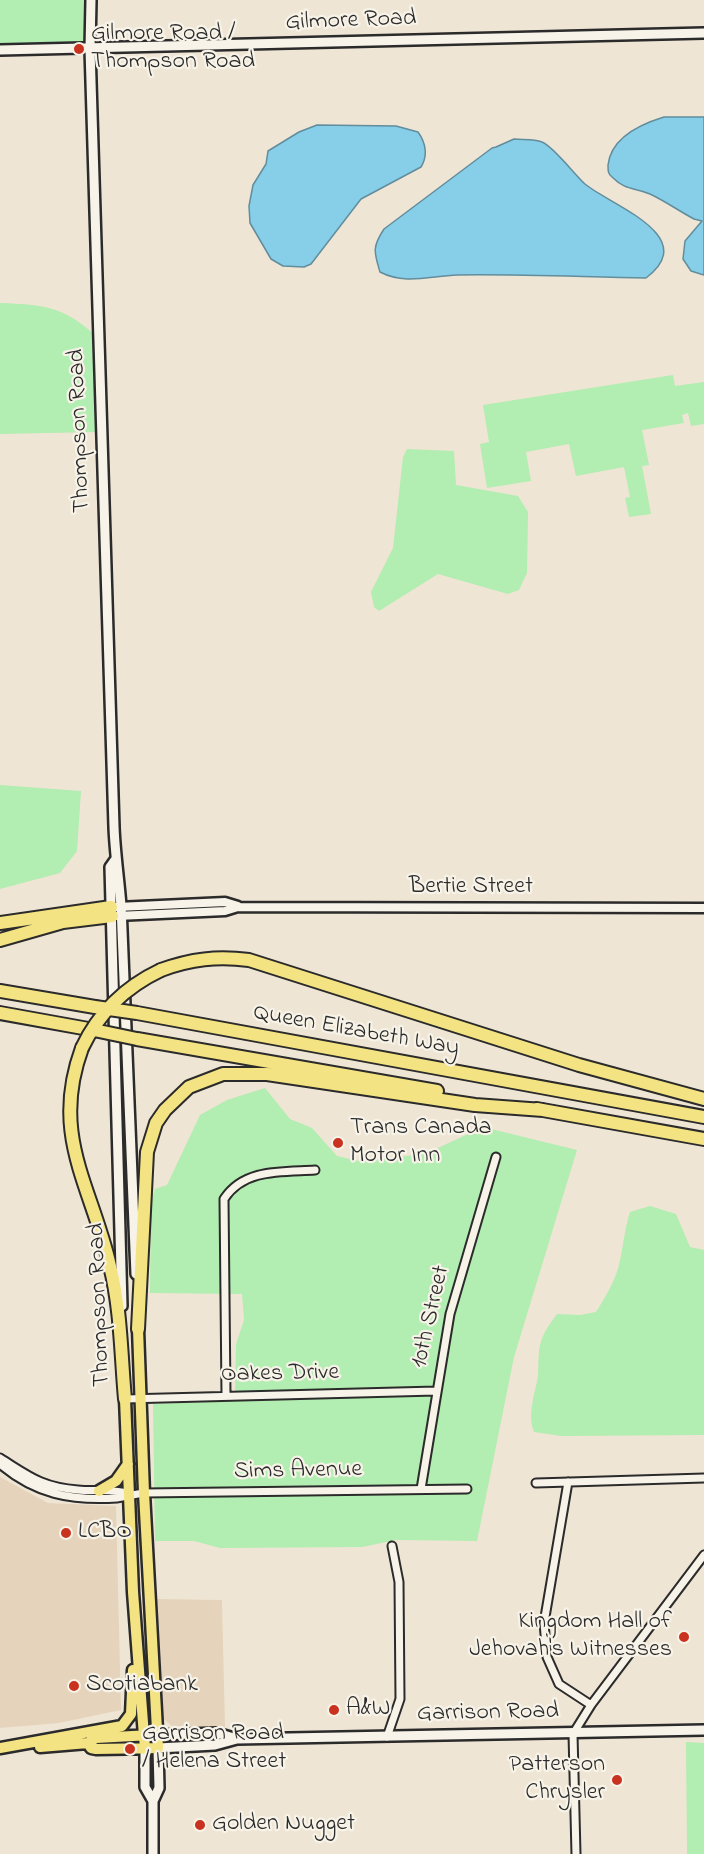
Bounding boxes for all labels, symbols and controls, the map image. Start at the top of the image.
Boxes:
street label: Gilmore Road [285,5,417,39]
place label: Gilmore Road / Thompson Road [91,21,255,77]
marker: Gilmore Road / Thompson Road [72,42,86,56]
street label: Thompson Road [64,349,98,513]
street label: Bertie Street [409,874,533,902]
street label: Queen Elizabeth Way [251,1000,461,1064]
place label: Trans Canada Motor Inn [350,1115,492,1171]
marker: Trans Canada Motor Inn [331,1136,345,1150]
street label: Thompson Road [84,1223,118,1387]
street label: 10th Street [406,1263,458,1371]
street label: Oakes Drive [221,1360,339,1390]
street label: Sims Avenue [234,1456,362,1488]
place label: LCBO [78,1519,132,1547]
marker: LCBO [59,1526,73,1540]
place label: Kingdom Hall of Jehovah's Witnesses [469,1609,672,1665]
marker: Kingdom Hall of Jehovah's Witnesses [677,1630,691,1644]
place label: Scotiabank [86,1672,198,1700]
marker: Scotiabank [67,1679,81,1693]
place label: A&W [346,1696,390,1724]
street label: Garrison Road [417,1698,559,1730]
marker: A&W [327,1703,341,1717]
place label: Garrison Road / Helena Street [142,1721,286,1777]
marker: Garrison Road / Helena Street [123,1742,137,1756]
place label: Patterson Chrysler [509,1752,605,1808]
marker: Patterson Chrysler [610,1773,624,1787]
place label: Golden Nugget [212,1811,355,1839]
marker: Golden Nugget [193,1818,207,1832]

